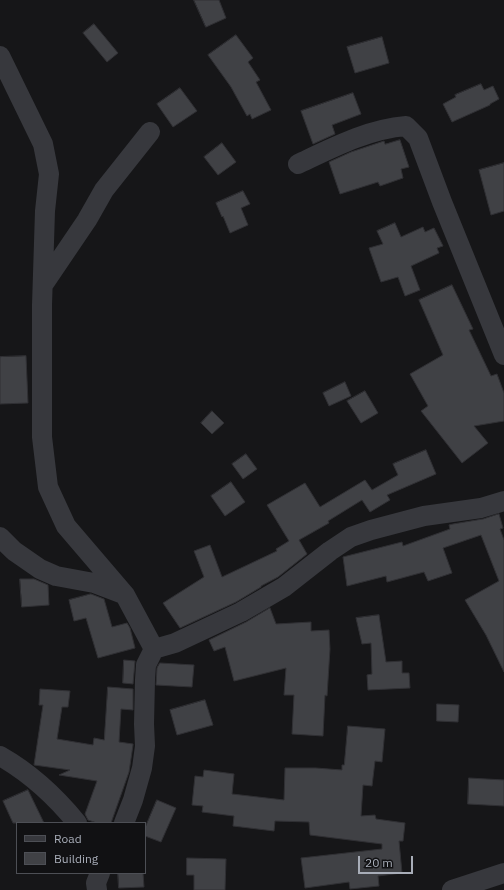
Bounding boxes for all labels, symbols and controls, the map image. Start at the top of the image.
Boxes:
legend [16,822,146,874]
text: Road [54,831,82,846]
scale bar [360,848,415,874]
text: Building [54,851,98,866]
text: 20 m [365,855,393,870]

